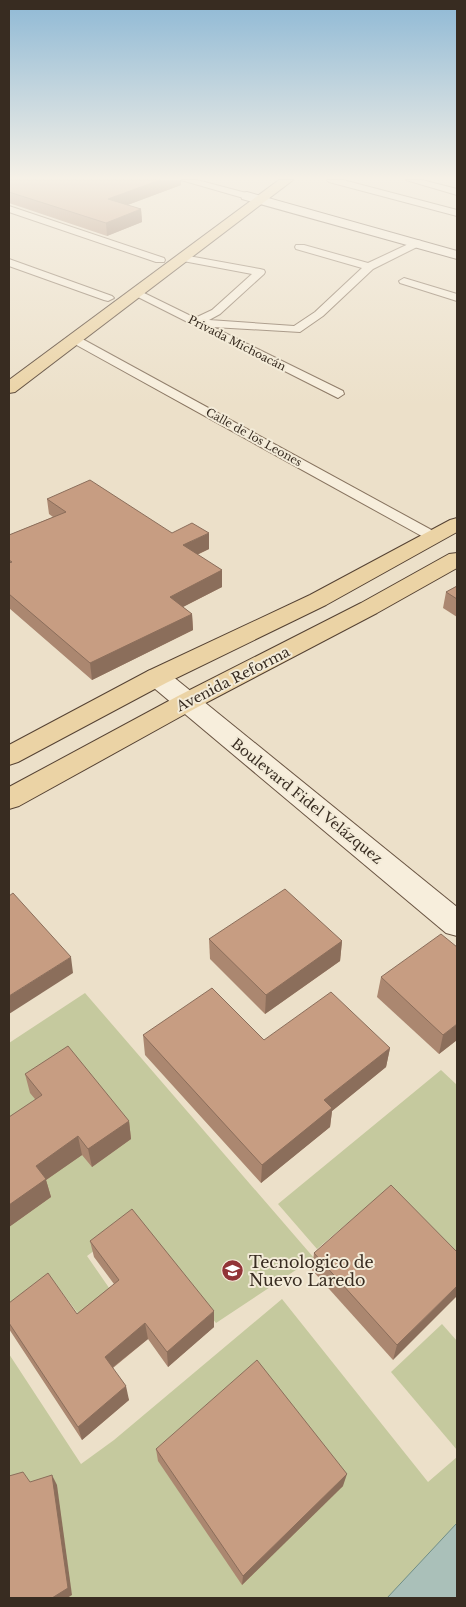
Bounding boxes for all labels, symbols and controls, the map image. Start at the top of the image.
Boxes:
street label: Privada Michoacán [186,312,289,374]
street label: Calle de los Leones [204,405,304,469]
street label: Avenida Reforma [172,643,293,716]
street label: Boulevard Fidel Velázquez [228,734,387,868]
place label: Tecnologico de Nuevo Laredo [249,1252,374,1290]
school or university icon: Tecnologico de Nuevo Laredo [221,1259,245,1283]

